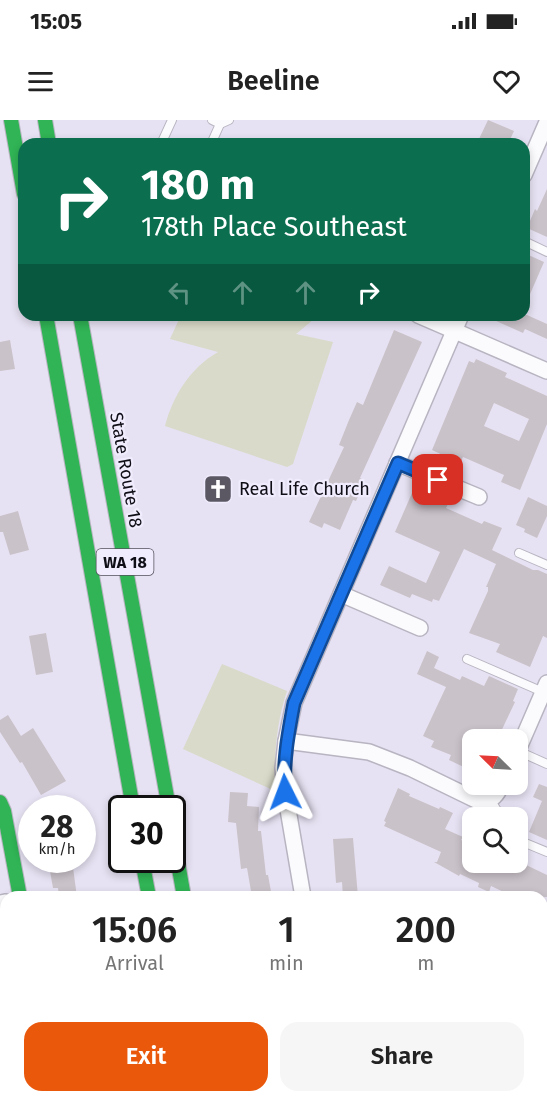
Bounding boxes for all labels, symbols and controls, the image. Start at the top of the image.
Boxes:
text: 15:05 [30,8,82,35]
icon: menu [24,65,57,98]
text: Beeline [227,65,320,97]
icon: heart [490,65,523,98]
text: 180 m [141,160,255,210]
icon: right [42,162,120,240]
text: 178th Place Southeast [141,211,407,243]
icon: left [163,276,196,309]
icon: ahead [226,276,259,309]
icon: ahead [289,276,322,309]
icon: right [352,276,385,309]
street label: State Route 18 [105,411,147,530]
pin [412,454,463,505]
icon: arrive [421,463,454,496]
church icon: Real Life Church [202,473,234,505]
place label: Real Life Church [239,478,370,500]
road number: WA 18 [96,549,154,575]
north arrow [462,729,528,795]
map controls [462,729,528,873]
position arrow [253,760,317,824]
speed limit sign: 30 [108,795,186,873]
button: search [462,807,528,873]
text: 28 [41,809,73,845]
text: km/h [38,840,76,858]
text: 15:06 [92,908,177,952]
text: 1 [278,908,295,952]
text: 200 [396,908,456,952]
text: Arrival [105,951,164,975]
text: min [269,951,304,975]
text: m [417,951,434,975]
button: Exit [24,1022,268,1091]
button: Share [280,1022,524,1091]

